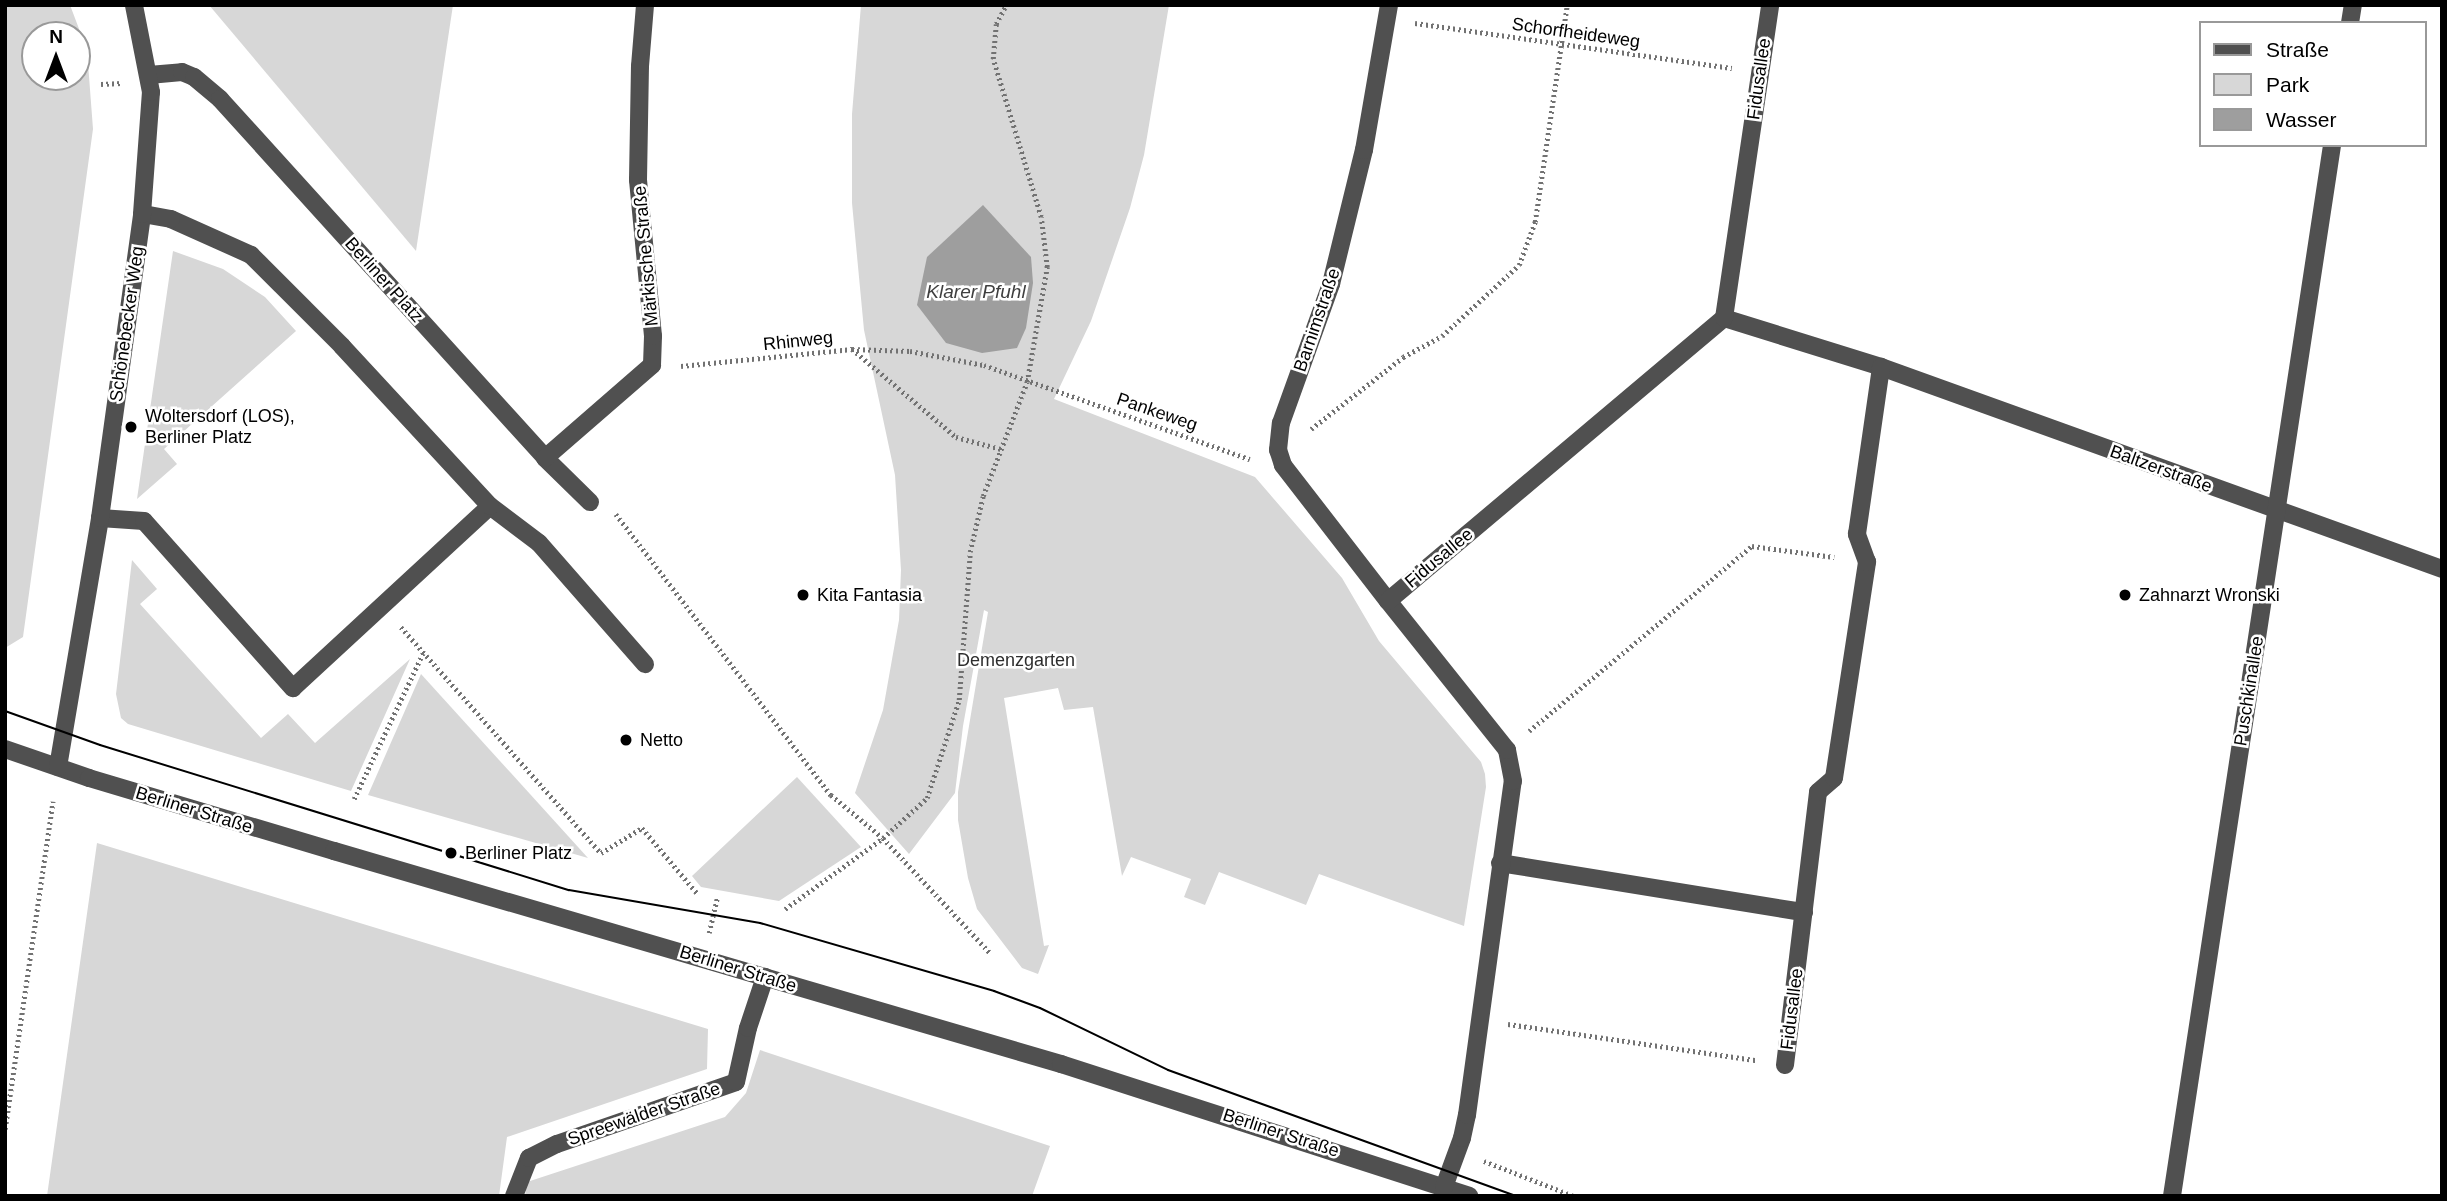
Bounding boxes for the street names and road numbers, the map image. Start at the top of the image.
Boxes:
street label: Schorfheideweg [1511,13,1641,53]
street label: Fidusallee [1743,37,1775,121]
street label: Märkische Straße [629,185,663,327]
street label: Berliner Platz [340,233,428,327]
street label: Schönebecker Weg [105,245,149,403]
street label: Barnimstraße [1289,265,1345,375]
street label: Rhinweg [762,327,834,355]
street label: Pankeweg [1114,388,1200,436]
street label: Baltzerstraße [2107,441,2215,497]
street label: Fidusallee [1401,523,1477,593]
street label: Puschkinallee [2230,634,2268,748]
street label: Berliner Straße [133,782,255,838]
street label: Berliner Straße [677,941,799,997]
street label: Fidusallee [1776,967,1808,1051]
street label: Spreewälder Straße [565,1078,723,1150]
street label: Berliner Straße [1220,1104,1342,1162]

